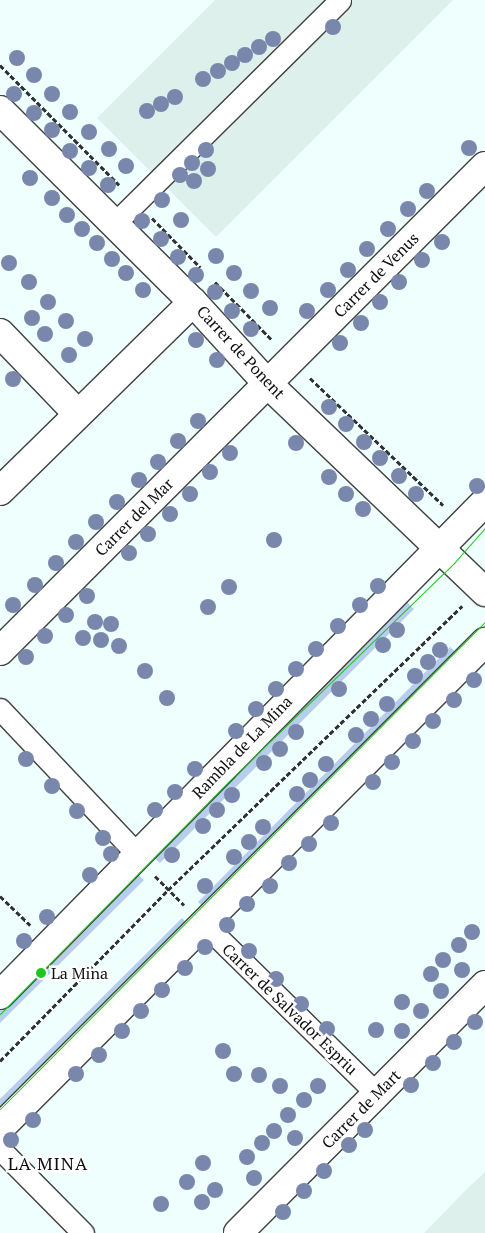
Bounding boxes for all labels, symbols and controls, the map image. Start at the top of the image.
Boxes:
street label: Carrer de Venus [329,228,423,322]
street label: Carrer de Ponent [193,301,289,403]
street label: Carrer del Mar [91,474,177,560]
street label: Rambla de La Mina [188,692,296,802]
street label: Carrer de Salvador Espriu [218,939,362,1079]
place label: La Mina [51,963,108,983]
marker: La Mina [35,967,47,979]
street label: Carrer de Mart [318,1066,404,1152]
district label: LA MINA [7,1152,89,1174]

